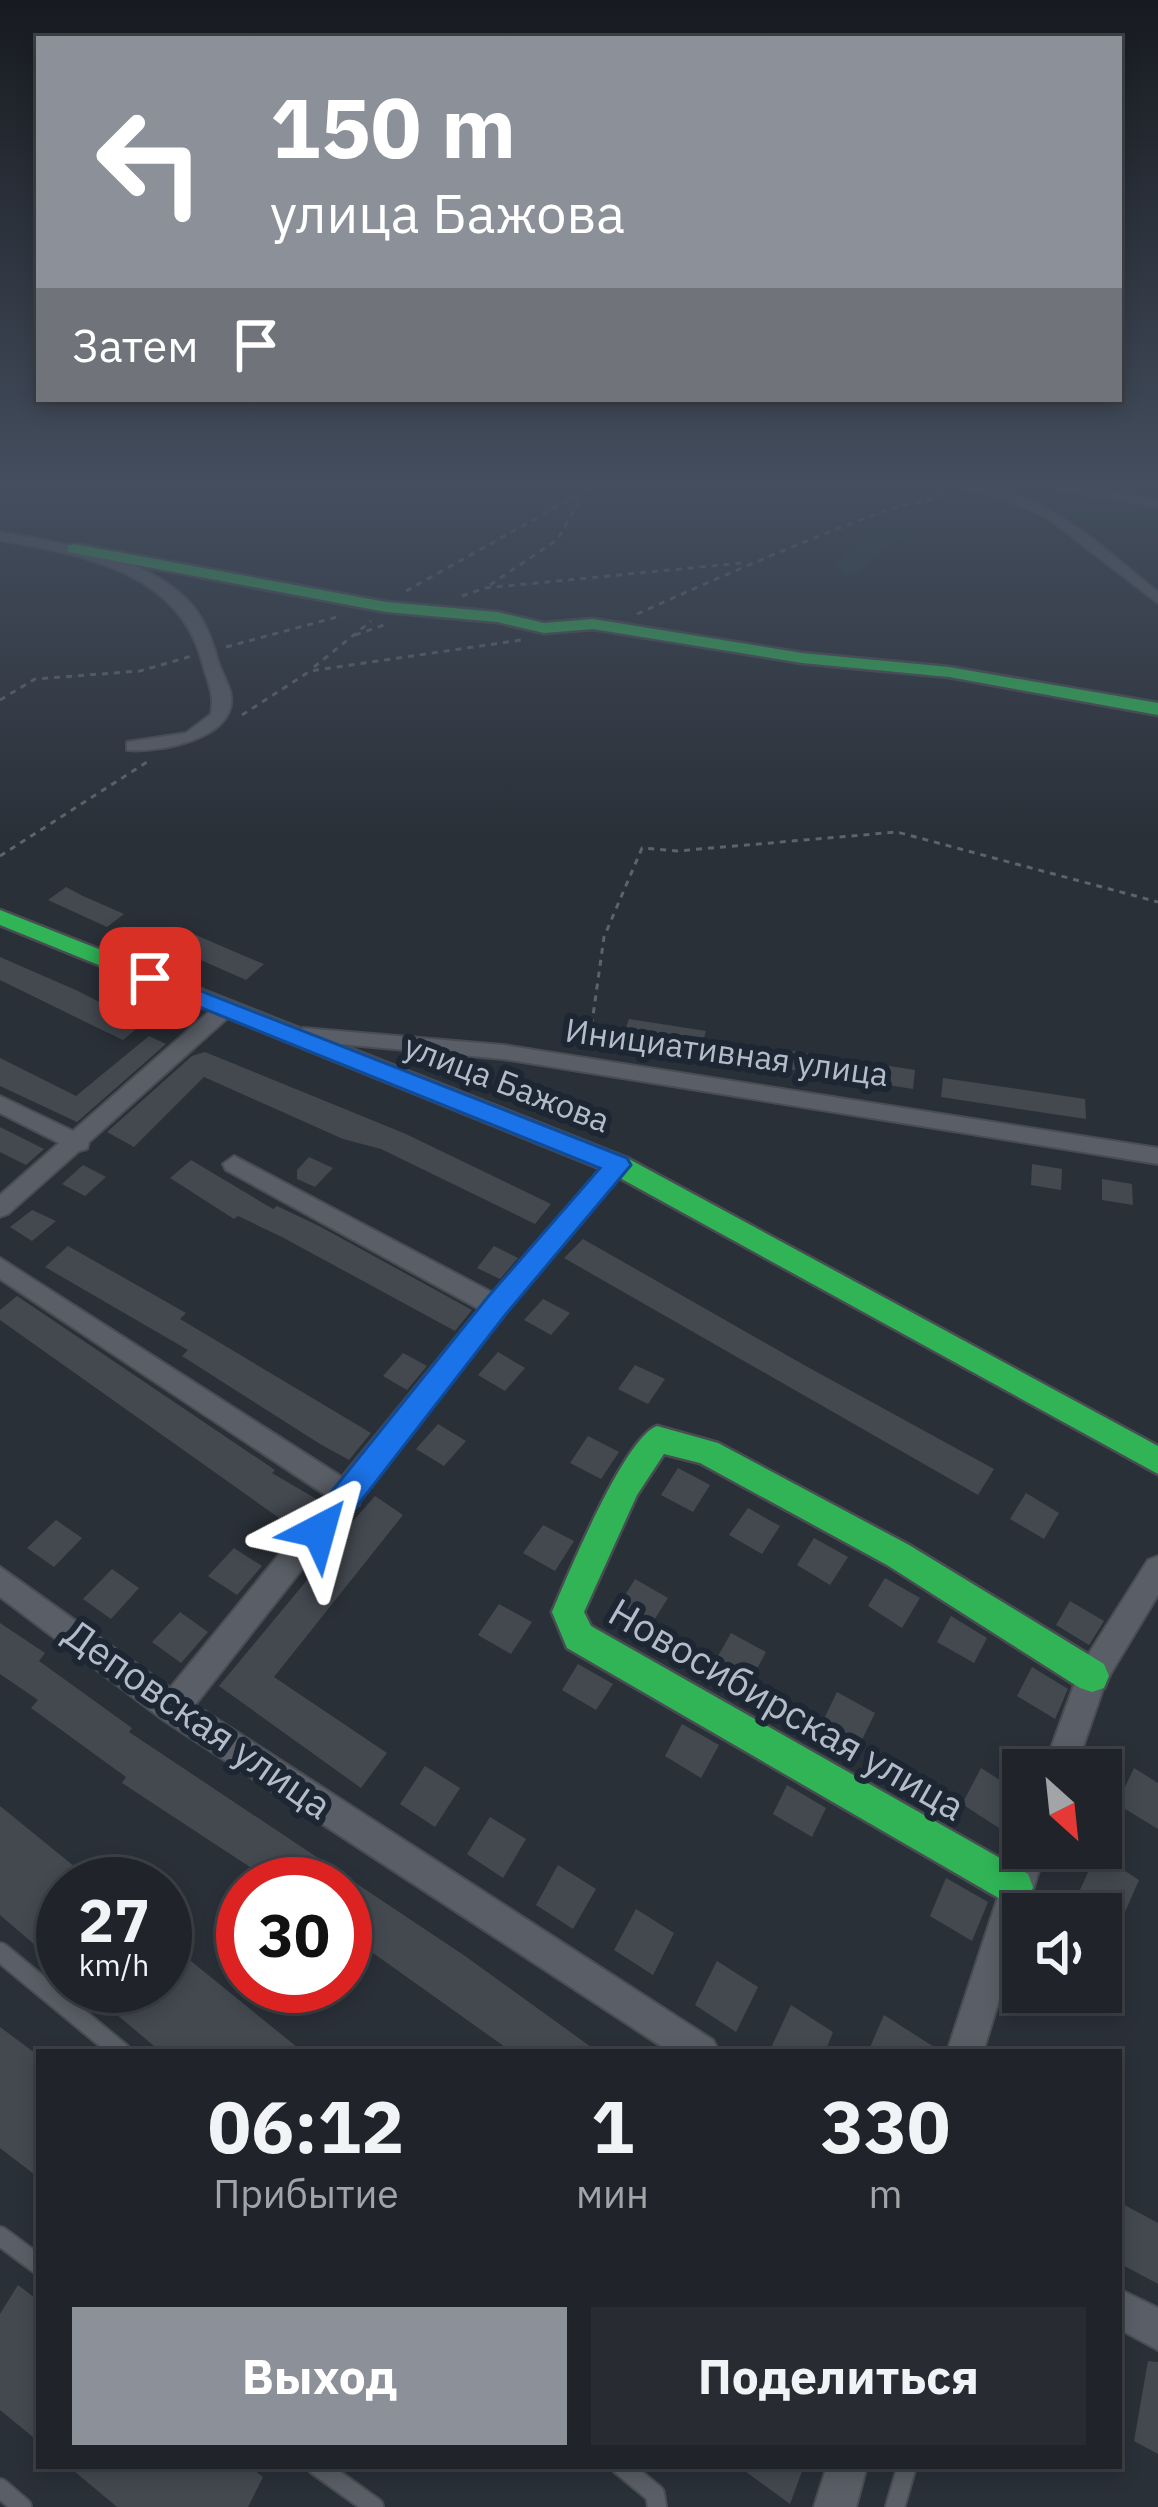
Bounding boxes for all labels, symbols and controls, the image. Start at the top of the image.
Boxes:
text: 150 m [270,72,516,181]
icon: left [72,84,228,240]
text: улица Бажова [270,178,625,248]
icon: arrive [223,312,289,378]
text: Затем [72,316,199,374]
pin [99,927,201,1029]
icon: arrive [117,945,183,1011]
street label: Инициативная улица [563,1008,891,1095]
street label: улица Бажова [398,1024,616,1141]
position arrow [256,1468,382,1594]
street label: Новосибирская улица [600,1586,974,1831]
street label: Деповская улица [55,1607,342,1830]
north arrow [1002,1749,1122,1869]
map controls [1002,1749,1122,2013]
speed limit sign: 30 [216,1857,372,2013]
text: 27 [78,1880,150,1959]
button: sound [1002,1893,1122,2013]
text: km/h [79,1945,149,1984]
text: 06:12 [208,2079,404,2173]
text: 1 [591,2079,634,2173]
text: 330 [821,2079,950,2173]
text: Прибытие [213,2168,399,2219]
text: мин [576,2168,649,2219]
text: m [868,2168,903,2219]
button: Выход [72,2307,567,2445]
button: Поделиться [591,2307,1086,2445]

